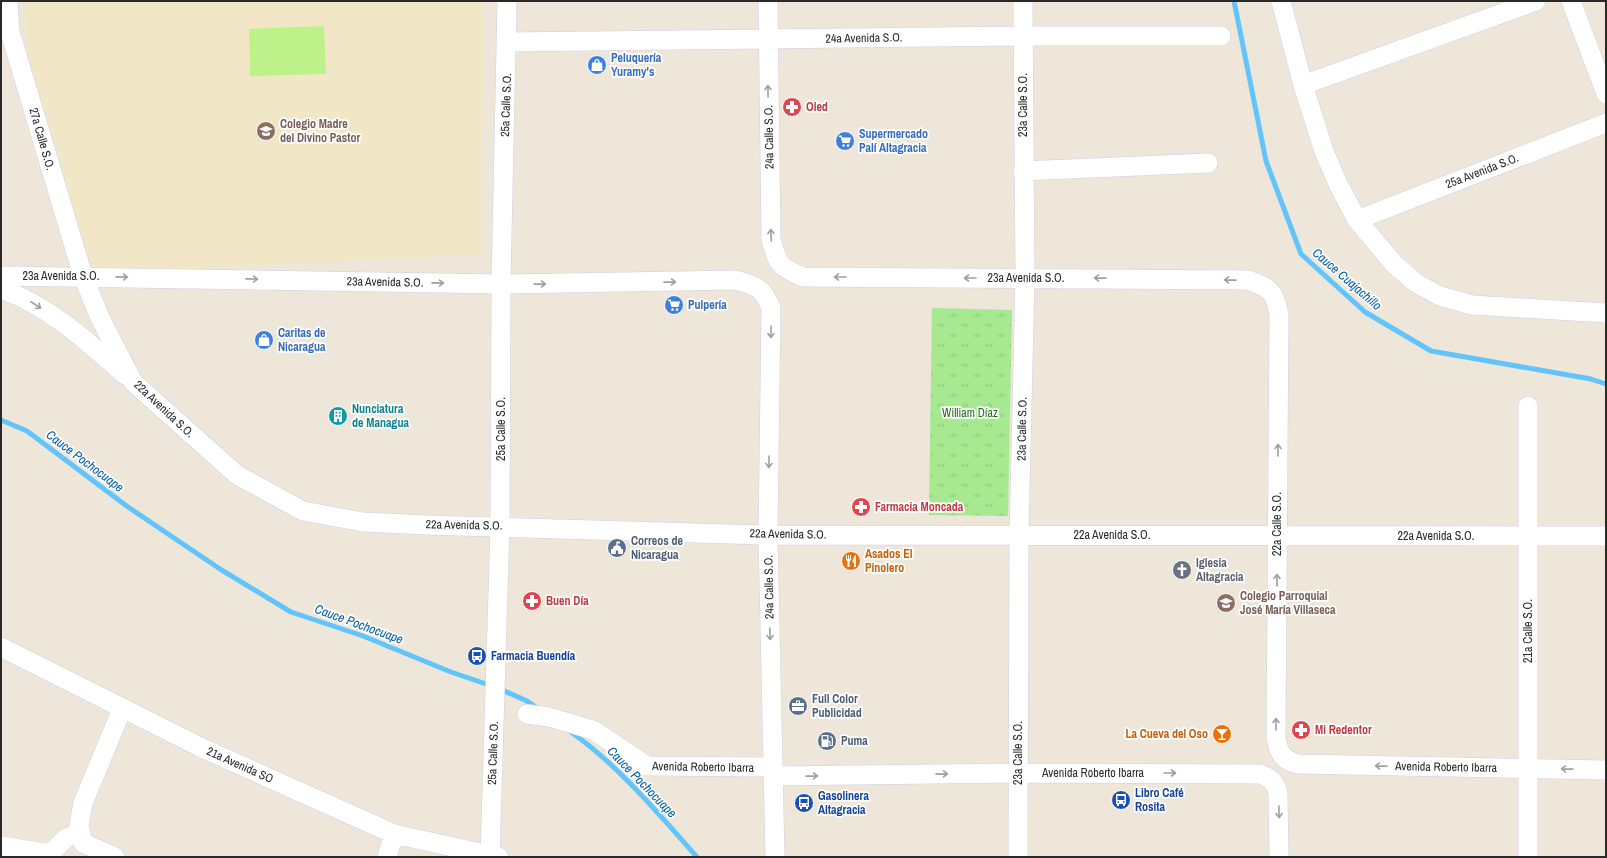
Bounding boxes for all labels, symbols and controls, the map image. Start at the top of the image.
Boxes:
street label: 24a Avenida S.O. [825,29,903,47]
place label: Peluquería Yuramy's [611,50,662,80]
shop icon: Peluquería Yuramy's [586,54,608,76]
street label: 25a Calle S.O. [497,73,515,137]
street label: 23a Calle S.O. [1015,73,1031,137]
one-way arrow [764,85,772,98]
pharmacy icon: Oled [781,96,803,118]
place label: Oled [806,99,828,115]
street label: 24a Calle S.O. [760,105,778,169]
street label: 27a Calle S.O. [25,106,59,172]
place label: Colegio Madre del Divino Pastor [280,116,361,146]
school or university icon: Colegio Madre del Divino Pastor [255,120,277,142]
place label: Supermercado Palí Altagracia [859,126,928,156]
supermarket icon: Supermercado Palí Altagracia [834,130,856,152]
street label: 25a Avenida S.O. [1443,150,1521,192]
one-way arrow [767,229,774,242]
water label: Cauce Cuajachillo [1309,244,1385,314]
street label: 23a Avenida S.O. [23,268,99,284]
street label: 23a Avenida S.O. [988,270,1064,286]
one-way arrow [115,273,128,281]
street label: 23a Avenida S.O. [346,273,424,291]
one-way arrow [834,273,847,281]
one-way arrow [964,274,977,282]
one-way arrow [1094,274,1107,282]
one-way arrow [245,276,258,283]
one-way arrow [1224,276,1237,283]
one-way arrow [663,278,676,286]
one-way arrow [431,279,444,287]
one-way arrow [533,280,546,287]
supermarket icon: Pulpería [663,294,685,316]
place label: Pulpería [688,297,727,313]
one-way arrow [30,301,41,309]
place label: Caritas de Nicaragua [278,325,326,355]
one-way arrow [767,325,775,338]
shop icon: Caritas de Nicaragua [253,329,275,351]
street label: 22a Avenida S.O. [130,377,198,441]
street label: 25a Calle S.O. [493,397,509,461]
street label: 23a Calle S.O. [1013,397,1031,461]
place label: Nunciatura de Managua [352,401,409,431]
building icon: Nunciatura de Managua [327,405,349,427]
park label: William Díaz [942,405,998,421]
water label: Cauce Pochocuape [43,426,127,496]
one-way arrow [1274,444,1282,457]
one-way arrow [765,455,773,468]
street label: 22a Calle S.O. [1269,492,1285,556]
pharmacy icon: Farmacia Moncada [850,496,872,518]
place label: Farmacia Moncada [875,499,964,515]
street label: 22a Avenida S.O. [425,516,503,534]
street label: 22a Avenida S.O. [749,525,827,543]
street label: 22a Avenida S.O. [1074,527,1150,543]
street label: 22a Avenida S.O. [1398,528,1474,544]
place label: Correos de Nicaragua [631,533,683,563]
public building icon: Correos de Nicaragua [606,537,628,559]
place label: Asados El Pinolero [865,546,913,576]
restaurant icon: Asados El Pinolero [840,550,862,572]
street label: 24a Calle S.O. [760,555,778,619]
place label: Iglesia Altagracia [1196,555,1244,585]
church icon: Iglesia Altagracia [1171,559,1193,581]
one-way arrow [1273,574,1281,587]
place label: Colegio Parroquial José María Villaseca [1240,588,1336,618]
pharmacy icon: Buen Día [521,590,543,612]
school or university icon: Colegio Parroquial José María Villaseca [1215,592,1237,614]
place label: Buen Día [546,593,589,609]
street label: 21a Calle S.O. [1520,599,1536,663]
water label: Cauce Pochocuape [312,600,406,648]
one-way arrow [766,627,774,640]
bus stop icon: Farmacia Buendía [466,645,488,667]
place label: Farmacia Buendía [491,648,576,664]
place label: Full Color Publicidad [812,691,862,721]
office icon: Full Color Publicidad [787,695,809,717]
one-way arrow [1272,718,1280,731]
pharmacy icon: Mi Redentor [1290,719,1312,741]
street label: 25a Calle S.O. [484,721,502,785]
street label: 23a Calle S.O. [1010,721,1026,785]
place label: Mi Redentor [1315,722,1372,738]
bar icon: La Cueva del Oso [1211,723,1233,745]
place label: La Cueva del Oso [1125,726,1208,742]
fuel station icon: Puma [816,730,838,752]
place label: Puma [841,733,868,749]
street label: 21a Avenida SO [204,743,276,787]
water label: Cauce Pochocuape [604,743,680,821]
street label: Avenida Roberto Ibarra [651,758,755,776]
street label: Avenida Roberto Ibarra [1394,758,1498,776]
one-way arrow [1375,762,1388,770]
street label: Avenida Roberto Ibarra [1041,765,1145,781]
one-way arrow [1561,765,1574,773]
one-way arrow [1163,769,1176,777]
one-way arrow [935,770,948,778]
one-way arrow [805,772,818,780]
place label: Libro Café Rosita [1135,785,1184,815]
place label: Gasolinera Altagracia [818,788,869,818]
bus stop icon: Libro Café Rosita [1110,789,1132,811]
bus stop icon: Gasolinera Altagracia [793,792,815,814]
one-way arrow [1275,805,1283,818]

